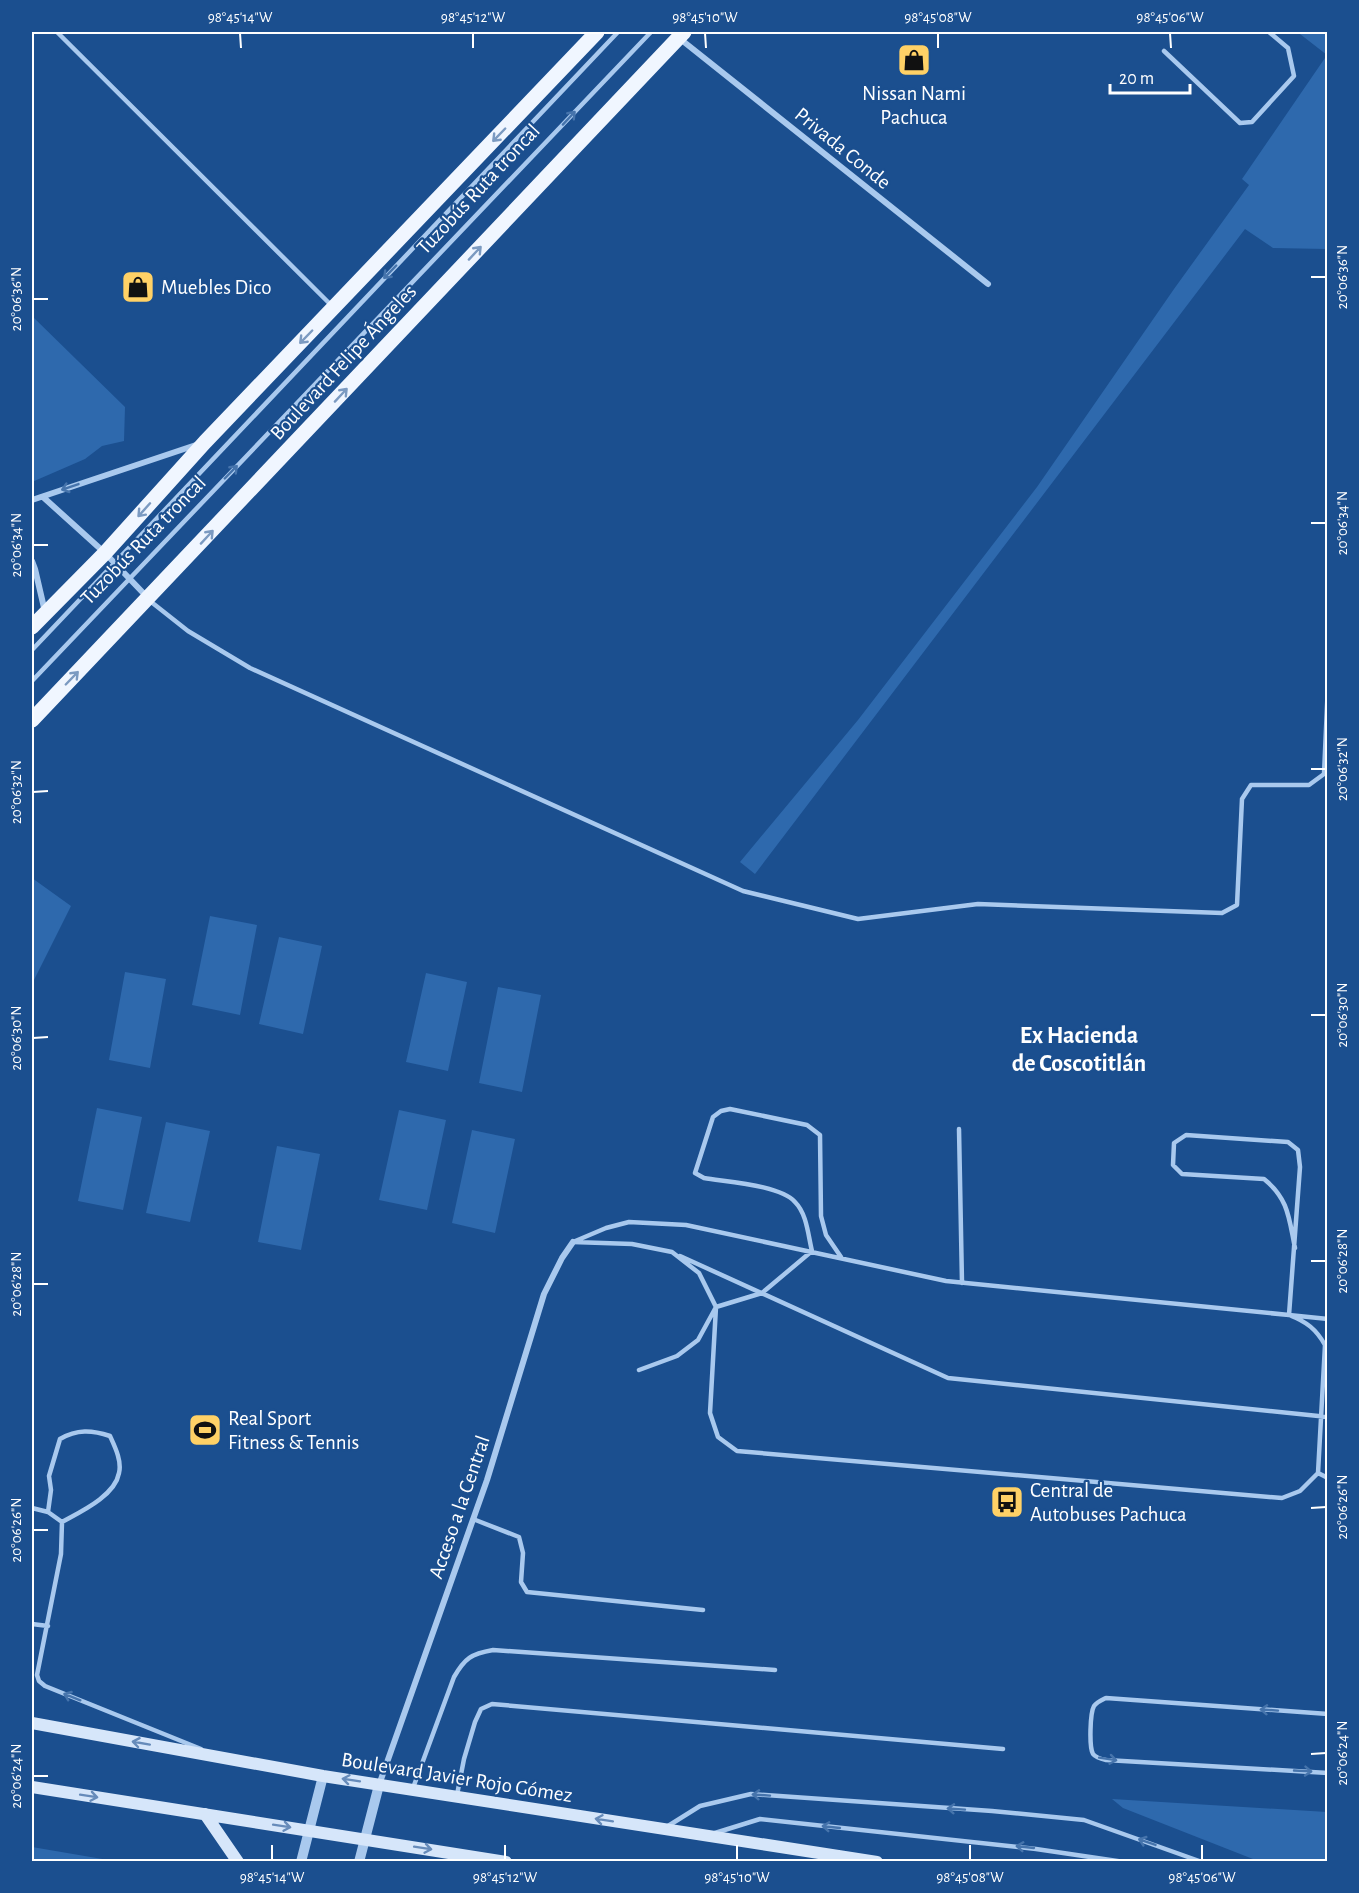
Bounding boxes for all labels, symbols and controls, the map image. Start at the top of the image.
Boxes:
text: 98°45'14"W [208,10,273,25]
text: 98°45'12"W [441,10,506,25]
text: 98°45'10"W [672,10,738,25]
text: 98°45'08"W [904,10,972,25]
text: 98°45'06"W [1136,10,1204,25]
shop icon: Nissan Nami Pachuca [896,42,932,78]
scale bar [1110,57,1190,95]
text: 20 m [1119,70,1154,88]
place label: Nissan Nami Pachuca [862,83,966,128]
street label: Privada Conde [791,103,895,193]
one-way arrow [562,110,576,125]
street label: Tuzobús Ruta troncal [413,120,544,259]
one-way arrow [491,127,506,142]
text: 20°06'36"N [1335,245,1350,309]
one-way arrow [467,246,482,261]
one-way arrow [383,264,397,279]
text: 20°06'36"N [9,267,24,331]
shop icon: Muebles Dico [120,269,156,305]
place label: Muebles Dico [161,277,271,298]
street label: Boulevard Felipe Ángeles [265,279,420,444]
one-way arrow [299,329,313,344]
one-way arrow [334,388,348,403]
one-way arrow [224,464,239,479]
street label: Tuzobús Ruta troncal [77,472,210,609]
one-way arrow [61,483,80,494]
text: 20°06'34"N [1335,491,1350,555]
one-way arrow [137,502,151,517]
text: 20°06'34"N [9,513,24,577]
one-way arrow [200,529,214,544]
one-way arrow [65,670,79,685]
text: 20°06'32"N [1335,737,1350,801]
text: 20°06'32"N [9,760,24,824]
text: 20°06'30"N [1335,982,1350,1048]
text: 20°06'30"N [9,1005,24,1071]
district label: Ex Hacienda de Coscotitlán [1012,1024,1146,1076]
text: 20°06'28"N [1335,1229,1350,1293]
text: 20°06'28"N [9,1252,24,1316]
place label: Real Sport Fitness & Tennis [228,1408,359,1453]
sports icon: Real Sport Fitness & Tennis [187,1412,223,1448]
street label: Acceso a la Central [425,1433,494,1581]
text: 20°06'26"N [1335,1475,1350,1539]
place label: Central de Autobuses Pachuca [1030,1480,1187,1525]
bus stop icon: Central de Autobuses Pachuca [989,1484,1025,1520]
text: 20°06'26"N [9,1498,24,1562]
one-way arrow [64,1691,82,1702]
one-way arrow [1260,1704,1280,1715]
text: 20°06'24"N [1335,1720,1350,1786]
one-way arrow [132,1737,152,1748]
text: 20°06'24"N [9,1743,24,1809]
street label: Boulevard Javier Rojo Gómez [340,1749,574,1806]
one-way arrow [1098,1754,1118,1765]
one-way arrow [1292,1766,1312,1777]
one-way arrow [342,1775,361,1786]
one-way arrow [752,1789,772,1800]
one-way arrow [79,1791,99,1802]
one-way arrow [946,1803,966,1814]
one-way arrow [595,1815,615,1826]
one-way arrow [272,1821,291,1832]
one-way arrow [822,1821,842,1832]
one-way arrow [1138,1836,1157,1847]
one-way arrow [1016,1842,1035,1853]
one-way arrow [412,1843,432,1854]
text: 98°45'14"W [240,1870,305,1885]
text: 98°45'12"W [473,1870,538,1885]
text: 98°45'10"W [704,1870,770,1885]
text: 98°45'08"W [936,1870,1004,1885]
text: 98°45'06"W [1168,1870,1236,1885]

